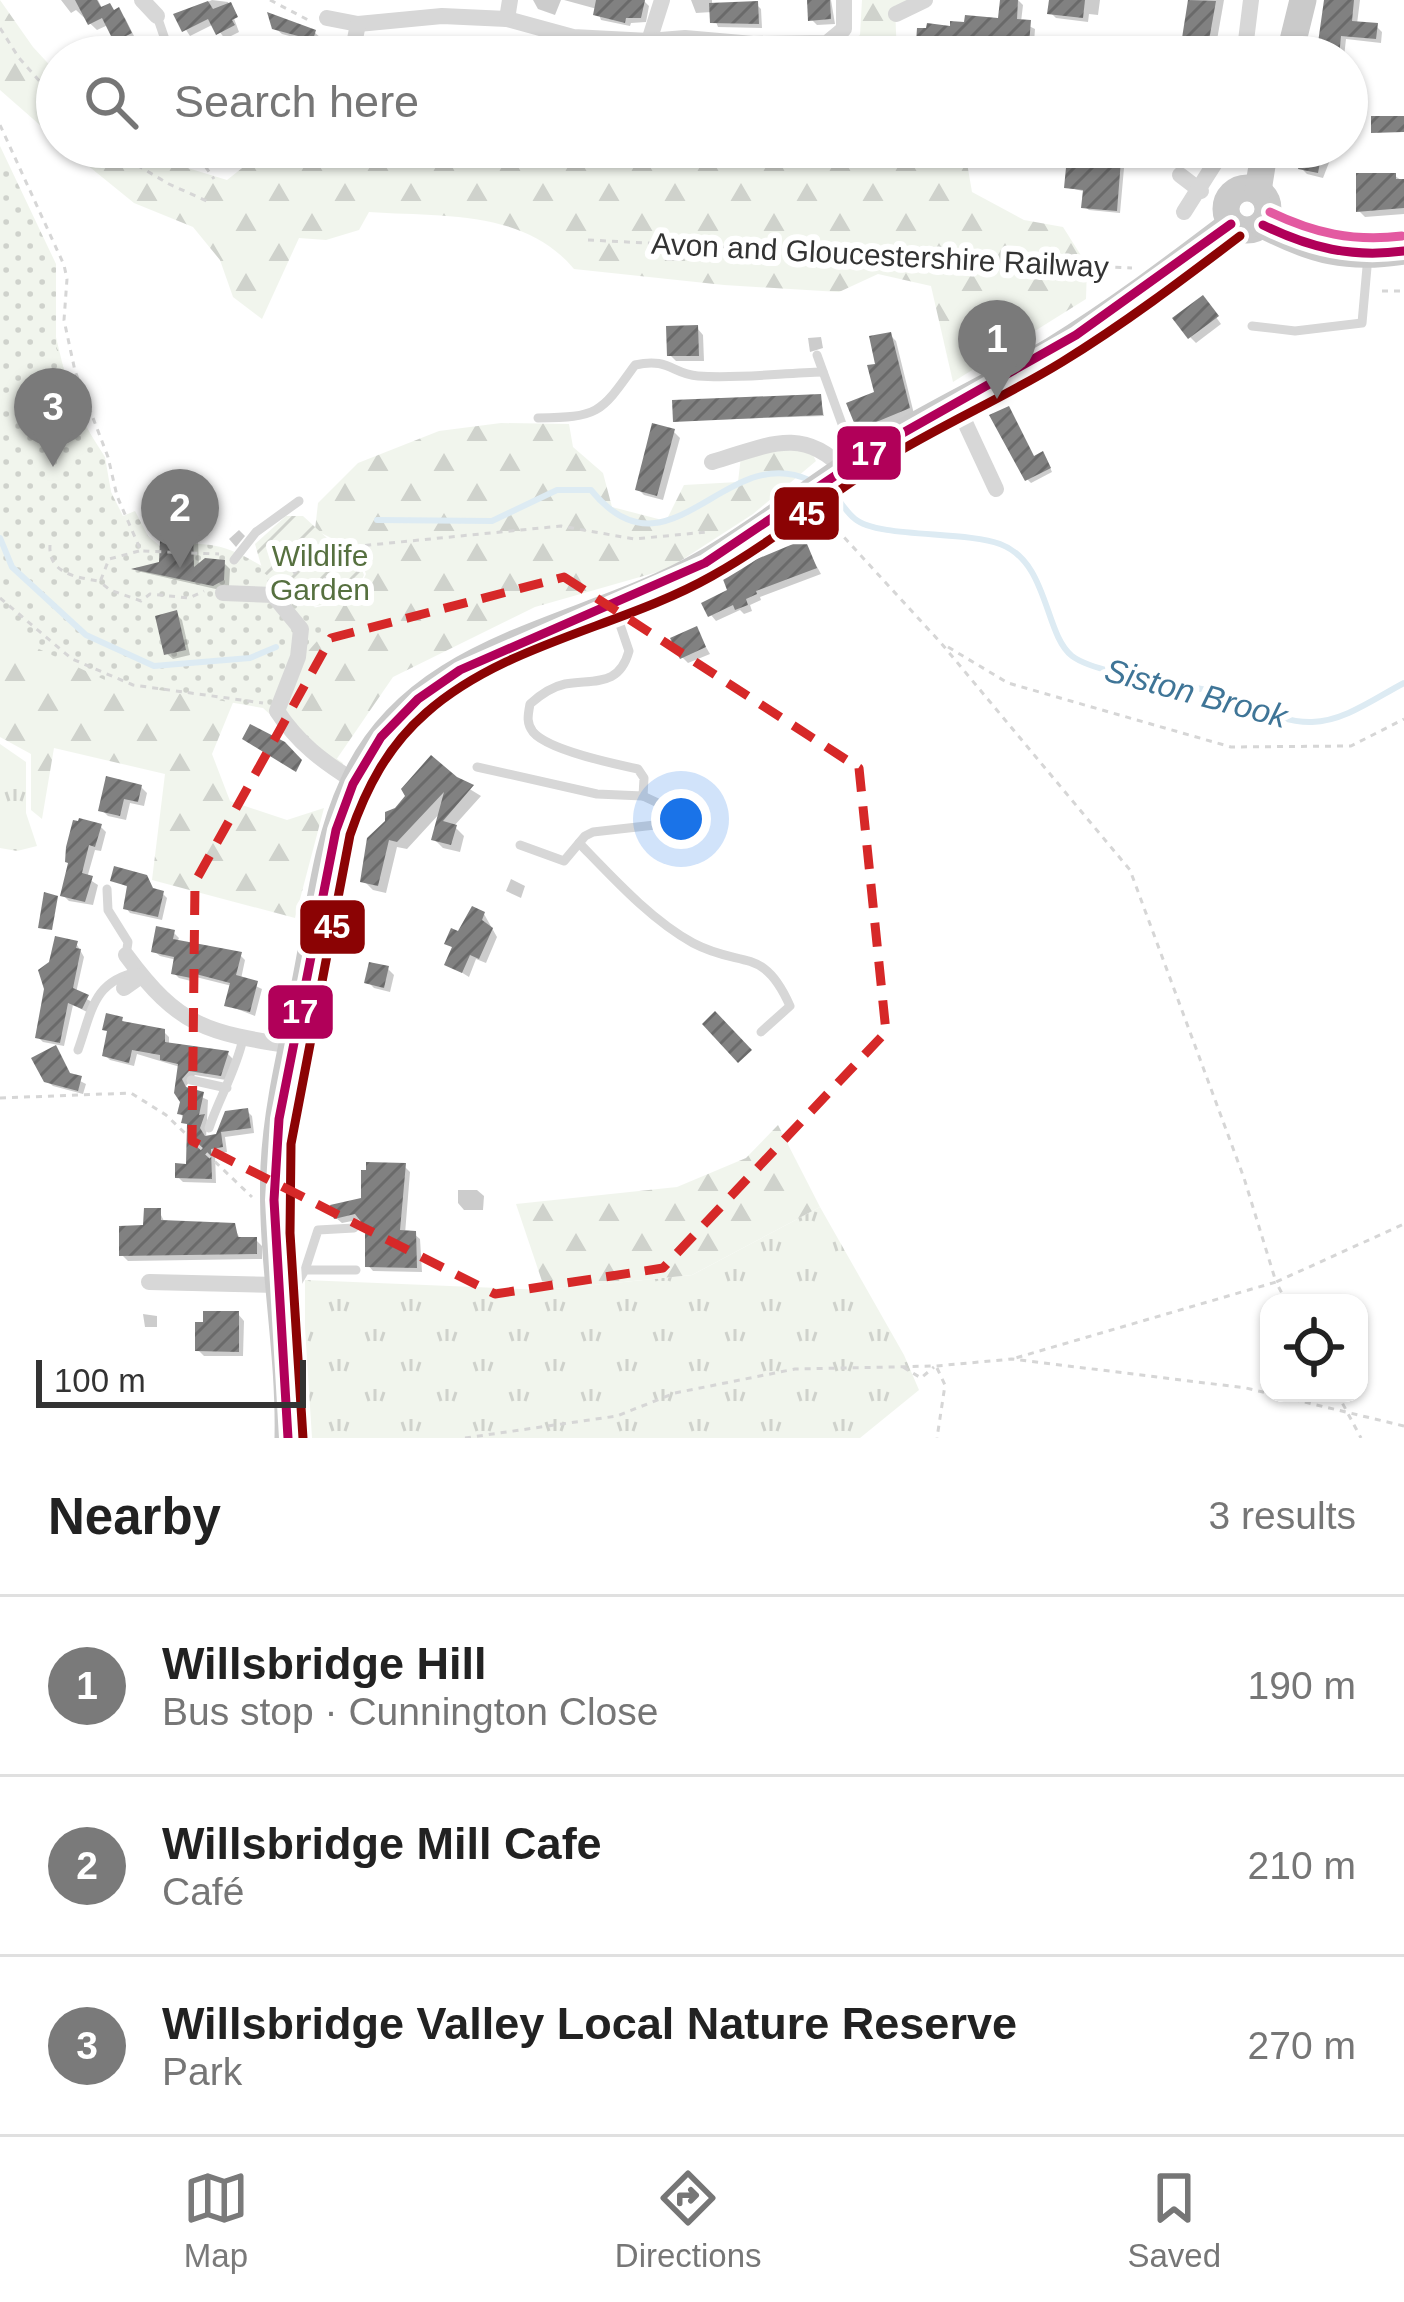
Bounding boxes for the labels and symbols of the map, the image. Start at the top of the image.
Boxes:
street label: Avon and Gloucestershire Railway [650,227,1110,283]
pin: 1 [958,300,1036,399]
pin: 3 [14,368,92,467]
line badge: 17 [835,424,903,482]
text: 17 [851,435,887,472]
pin: 2 [141,469,219,568]
line badge: 45 [772,485,841,542]
text: 45 [789,495,825,532]
park label: Wildlife Garden [270,539,370,606]
water label: Siston Brook [1101,651,1293,735]
your location [651,789,711,849]
line badge: 45 [298,898,367,956]
text: 45 [314,908,350,945]
line badge: 17 [266,983,335,1041]
text: 17 [282,993,318,1030]
scale bar [36,1354,306,1407]

